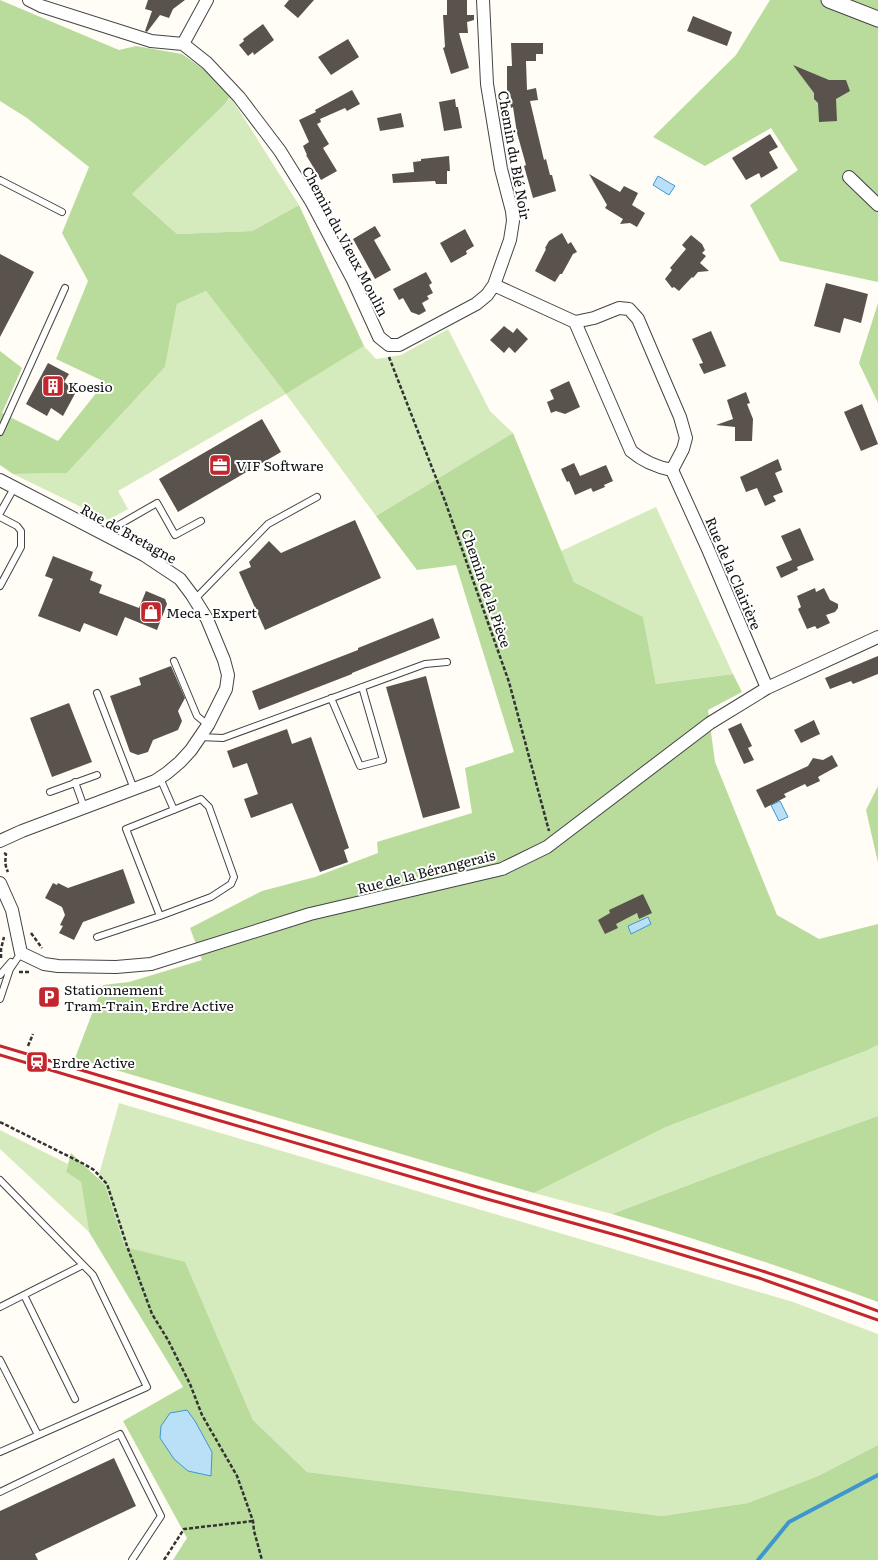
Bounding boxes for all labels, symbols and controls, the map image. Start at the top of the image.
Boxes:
street label: Chemin du Blé Noir [494,89,536,221]
street label: Chemin du Vieux Moulin [298,162,394,320]
building icon: Koesio [40,373,66,399]
place label: Koesio [68,376,113,396]
office icon: VIF Software [207,452,233,478]
place label: VIF Software [236,455,323,475]
street label: Rue de Bretagne [77,498,181,568]
street label: Rue de la Clairière [701,514,767,632]
street label: Chemin de la Pièce [457,526,517,650]
shop icon: Meca - Expert [138,599,164,625]
place label: Meca - Expert [166,602,257,622]
street label: Rue de la Bérangerais [355,844,497,898]
place label: Stationnement Tram-Train, Erdre Active [64,979,234,1015]
parking icon: Stationnement Tram-Train, Erdre Active [36,984,62,1010]
station icon: Erdre Active [24,1049,50,1075]
place label: Erdre Active [52,1052,135,1072]

